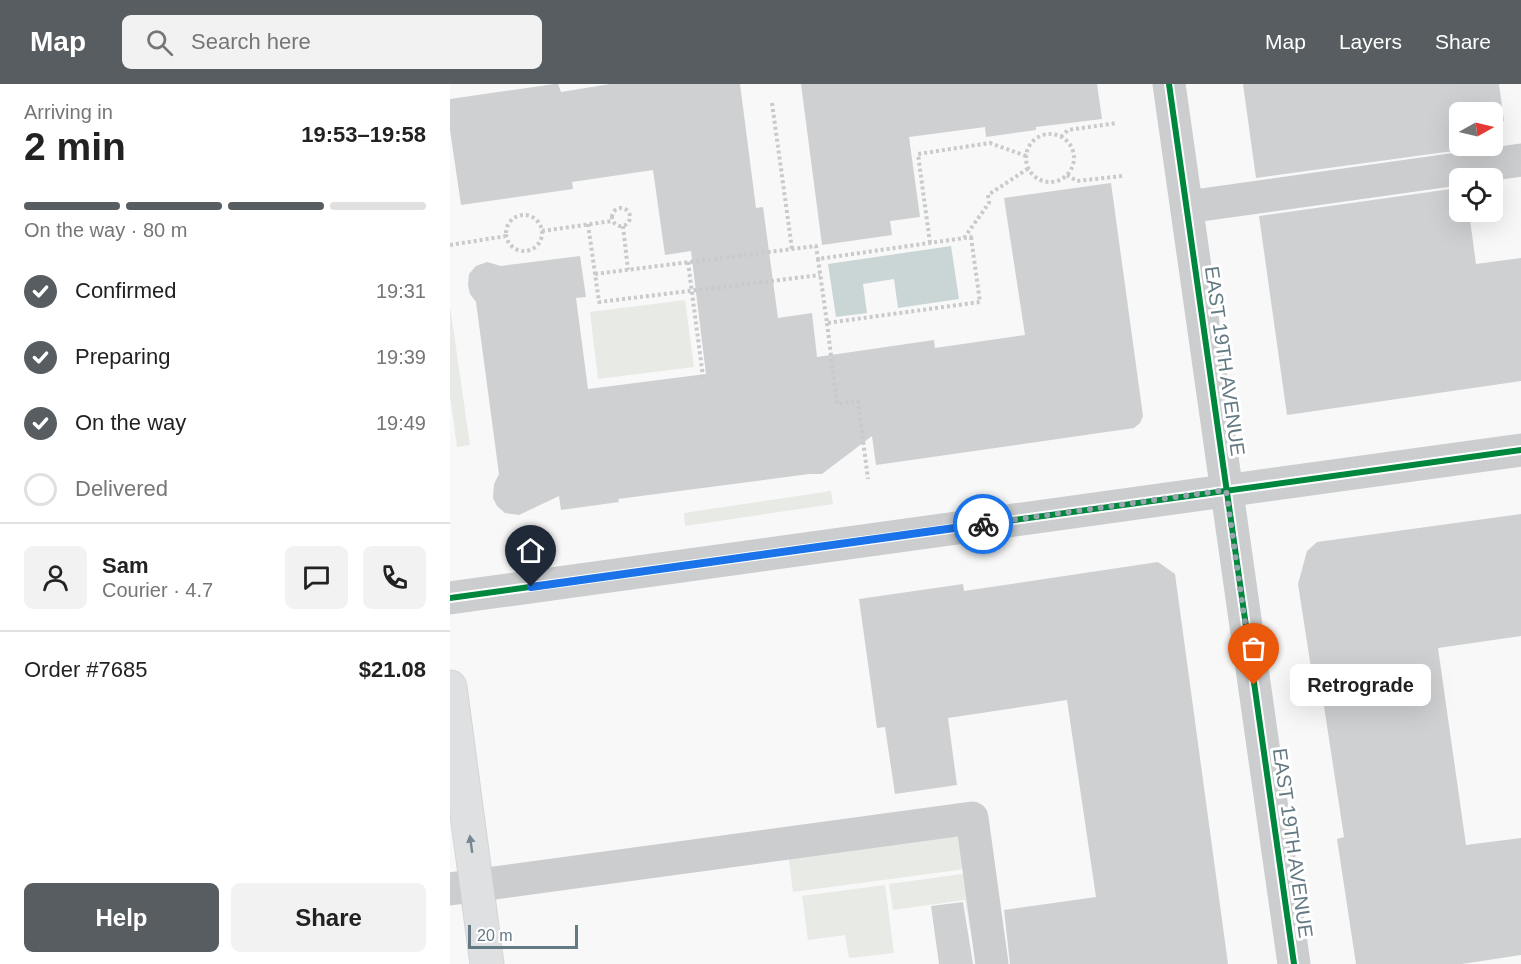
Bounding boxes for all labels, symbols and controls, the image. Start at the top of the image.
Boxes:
search box [122,15,542,69]
text: Map [30,26,86,57]
icon: search [143,26,176,59]
text: Search here [191,29,311,54]
text: Map [1265,30,1306,53]
text: Layers [1339,30,1402,53]
text: Share [1435,30,1491,53]
text: Arriving in [24,101,113,123]
north arrow [1449,102,1503,156]
map controls [1449,102,1503,222]
text: 19:53–19:58 [301,122,426,147]
text: 2 min [24,125,126,168]
button: locate [1449,168,1503,222]
text: On the way · 80 m [24,219,187,241]
street label: EAST 19TH AVENUE [1201,265,1249,457]
icon: check [24,275,57,308]
text: Confirmed [75,278,176,303]
text: 19:31 [376,280,426,302]
icon: check [24,341,57,374]
text: Preparing [75,344,170,369]
text: 19:39 [376,346,426,368]
icon: check [24,407,57,440]
text: On the way [75,410,186,435]
text: 19:49 [376,412,426,434]
text: Delivered [75,476,168,501]
courier [953,494,1013,554]
icon: bike [967,508,1000,541]
pin [505,525,556,587]
icon: home [514,534,547,567]
button: person [24,546,87,609]
button: chat [285,546,348,609]
button: phone [363,546,426,609]
text: Sam [102,553,148,578]
text: Courier · 4.7 [102,579,213,601]
pin [1228,623,1279,685]
icon: bag [1237,632,1270,665]
text: Order #7685 [24,657,148,682]
text: $21.08 [359,657,426,682]
callout: Retrograde [1290,664,1431,706]
text: Retrograde [1307,674,1414,696]
street label: EAST 19TH AVENUE [1269,747,1317,939]
one-way arrow [467,834,476,853]
button: Help [24,883,219,952]
button: Share [231,883,426,952]
scale bar [468,922,578,950]
text: 20 m [477,927,513,944]

